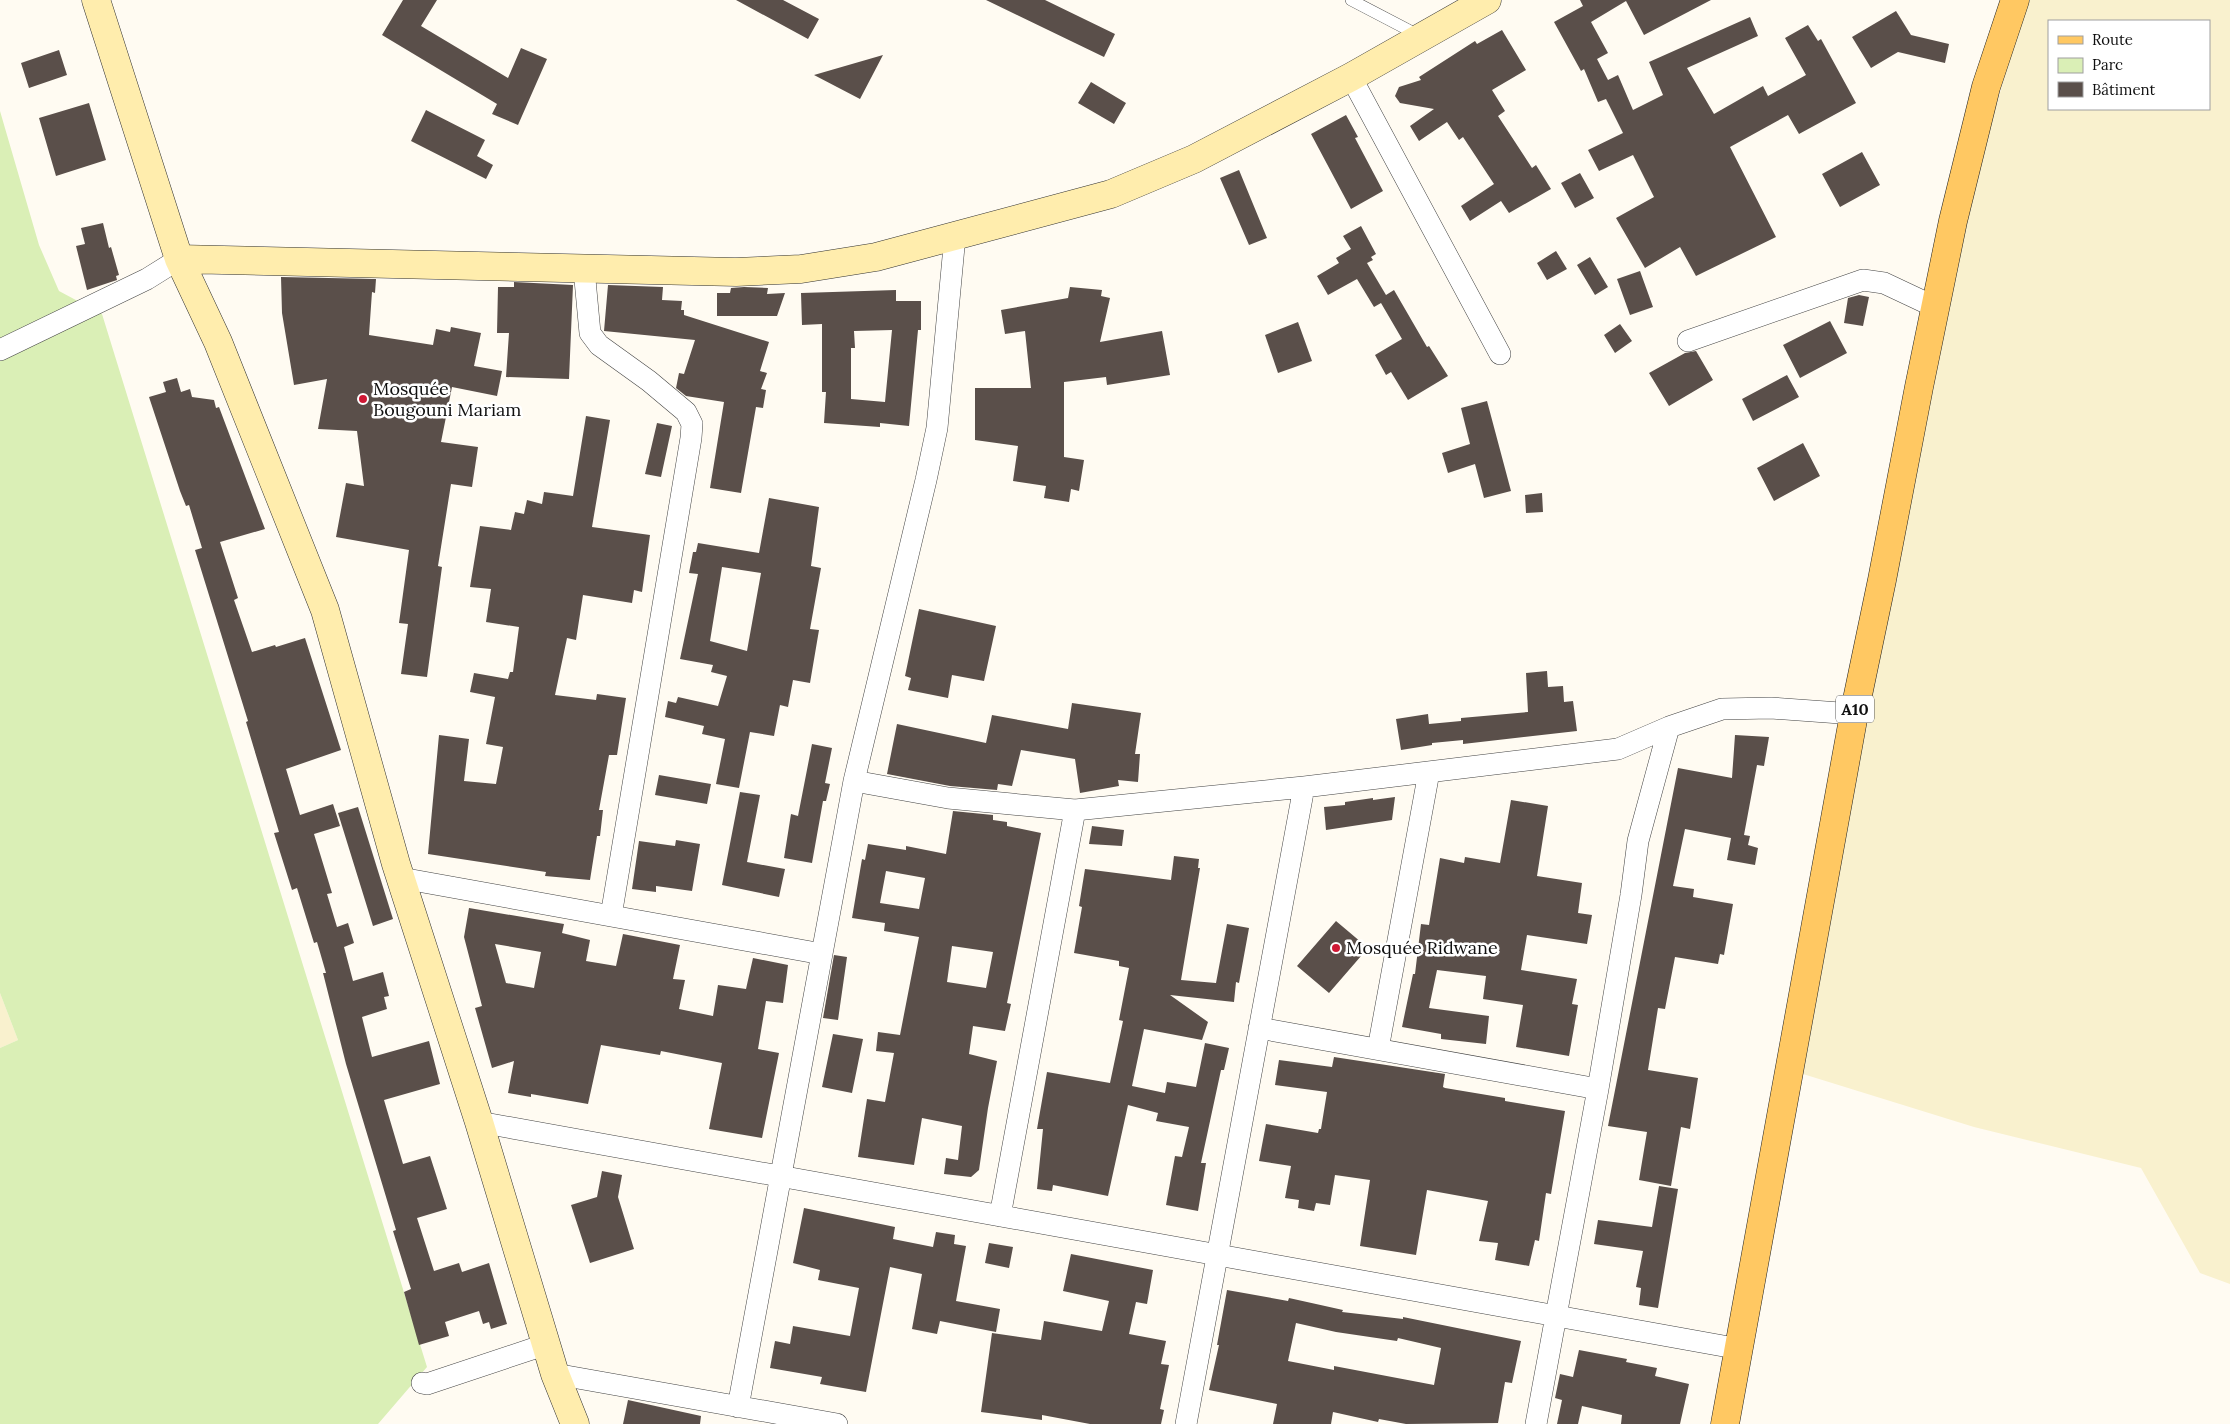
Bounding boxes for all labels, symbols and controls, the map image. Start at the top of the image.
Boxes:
legend [2048,20,2210,110]
text: Route [2092,30,2133,49]
text: Parc [2092,55,2123,74]
text: Bâtiment [2092,80,2155,99]
place label: Mosquée Bougouni Mariam [373,377,521,421]
marker: Mosquée Bougouni Mariam [357,393,369,405]
road number: A10 [1836,696,1874,722]
place label: Mosquée Ridwane [1346,936,1498,959]
marker: Mosquée Ridwane [1330,942,1342,954]

